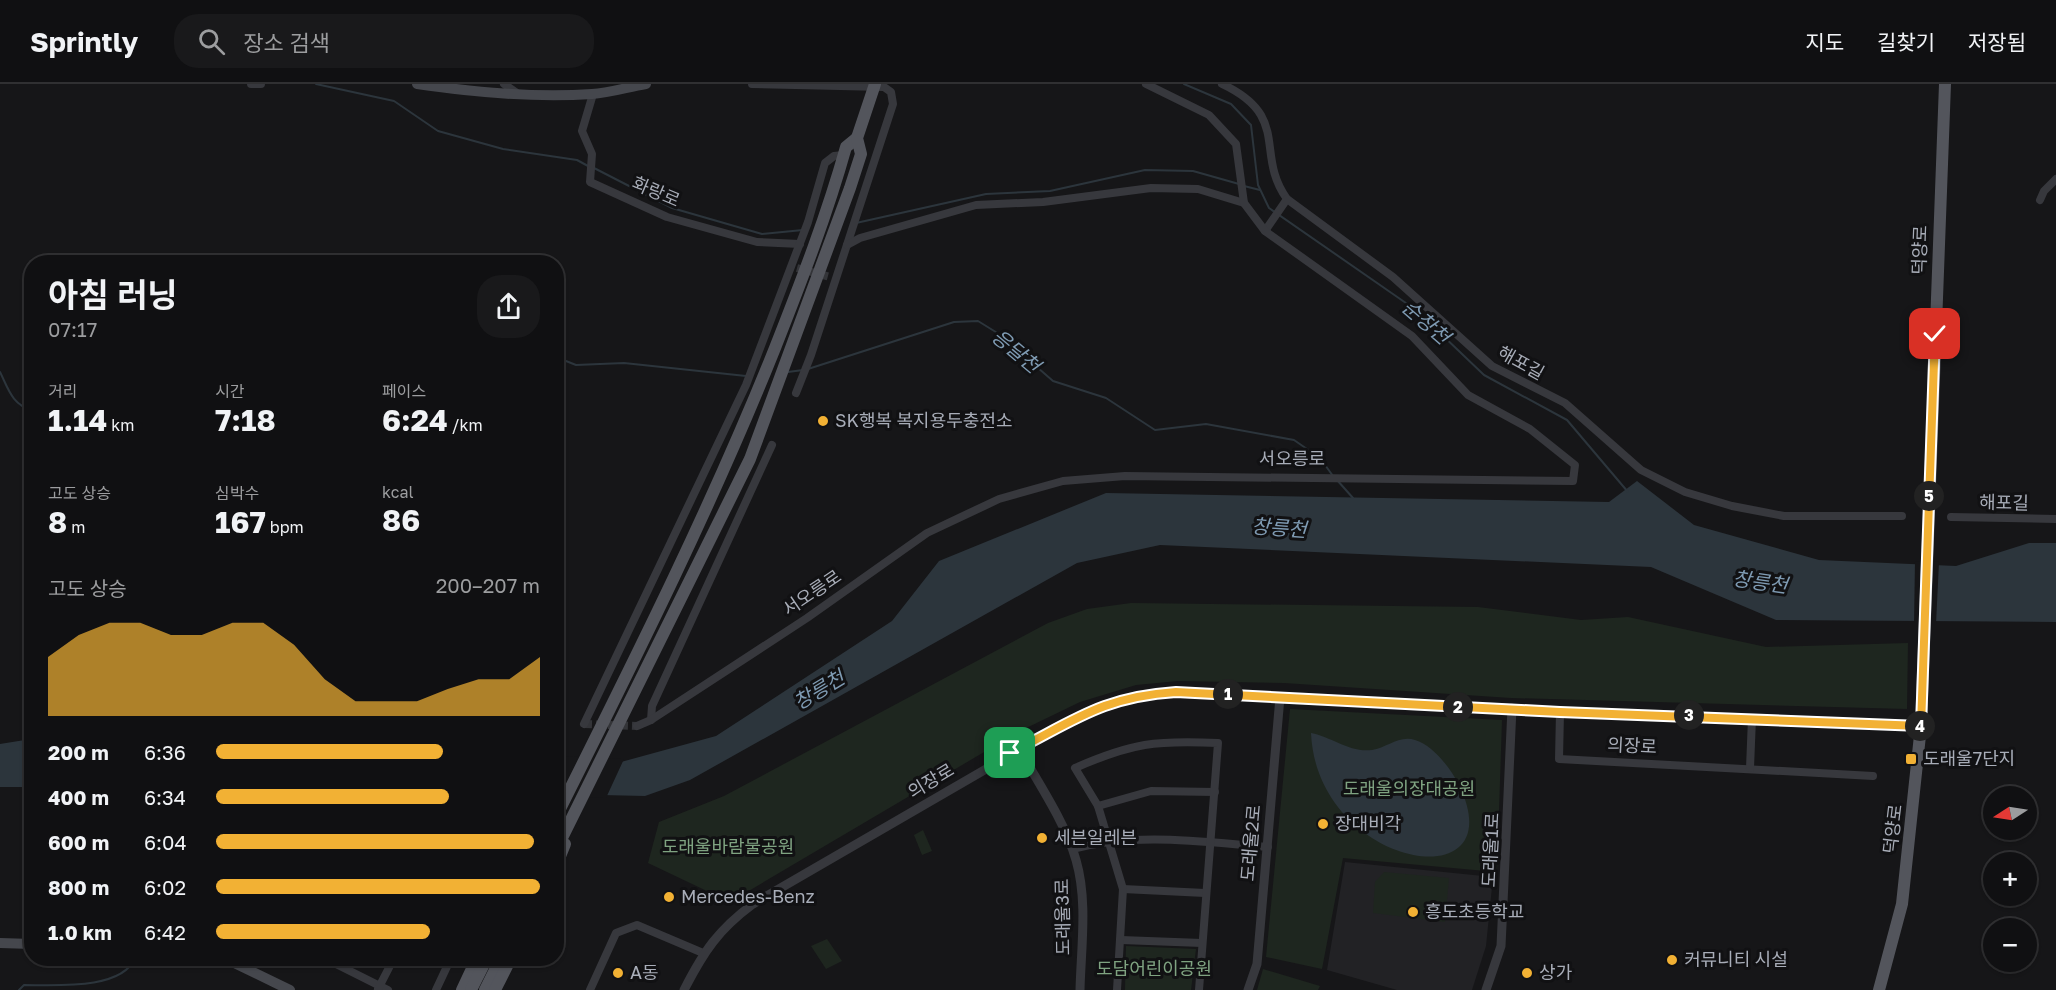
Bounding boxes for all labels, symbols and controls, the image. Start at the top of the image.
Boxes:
search box [174,14,594,68]
text: Sprintly [30,25,138,58]
icon: search [195,25,228,58]
text: 장소 검색 [243,29,330,56]
text: 지도 [1805,29,1844,55]
text: 길찾기 [1877,29,1935,55]
text: 저장됨 [1968,29,2026,55]
street label: 화랑로 [629,171,684,211]
street label: 덕양로 [1907,225,1931,275]
text: 아침 러닝 [48,275,178,314]
button: share [477,275,540,338]
water label: 순창천 [1398,294,1457,350]
pin [1909,308,1960,359]
text: 07:17 [48,317,97,341]
icon: check [1918,317,1951,350]
water label: 응달천 [988,323,1047,379]
street label: 해포길 [1494,340,1549,384]
text: 거리 [48,381,77,401]
text: 시간 [215,381,244,401]
text: 페이스 [382,381,426,401]
text: 1.14 [48,402,107,438]
text: 7:18 [215,402,276,438]
text: 6:24 [382,402,448,438]
place label: SK행복 복지용두충전소 [835,409,1012,431]
marker: SK행복 복지용두충전소 [816,414,830,428]
text: km [107,415,134,435]
text: /km [448,415,483,435]
street label: 서오릉로 [1259,447,1325,469]
pin: 5 [1914,481,1944,511]
text: kcal [382,482,414,502]
text: 고도 상승 [48,483,111,503]
text: 심박수 [215,483,259,503]
text: 5 [1924,486,1934,506]
street label: 해포길 [1979,491,2029,513]
text: 86 [382,502,420,538]
text: 8 [48,504,67,540]
text: 167 [215,504,266,540]
water label: 창릉천 [1251,513,1310,541]
text: m [67,517,85,537]
text: bpm [266,517,304,537]
street label: 서오릉로 [778,565,845,620]
water label: 창릉천 [1731,565,1792,597]
text: 200–207 m [436,573,540,597]
text: 고도 상승 [48,576,127,600]
water label: 창릉천 [789,663,851,714]
pin: 1 [1213,679,1243,709]
text: 1 [1224,684,1232,704]
pin: 2 [1443,692,1473,722]
text: 2 [1453,697,1463,717]
pin: 3 [1674,700,1704,730]
text: 3 [1684,705,1694,725]
pin: 4 [1905,711,1935,741]
text: 4 [1915,716,1925,736]
pin [984,727,1035,778]
street label: 의장로 [1607,733,1657,757]
icon: arrive [993,736,1026,769]
text: 200 m [48,740,109,764]
text: 6:36 [144,740,186,764]
place label: 도래울7단지 [1923,747,2015,769]
marker: 도래울7단지 [1904,752,1918,766]
street label: 의장로 [904,758,957,802]
park label: 도래울의장대공원 [1343,777,1475,799]
text: 400 m [48,785,109,809]
text: 6:34 [144,785,186,809]
north arrow [1983,786,2037,840]
map controls [1983,786,2037,972]
street label: 덕양로 [1878,803,1906,855]
street label: 도래울2로 [1236,804,1264,882]
place label: 장대비각 [1335,812,1401,834]
street label: 도래울1로 [1477,812,1503,888]
marker: 장대비각 [1316,817,1330,831]
place label: 세븐일레븐 [1054,826,1137,848]
text: 600 m [48,830,109,854]
text: 6:04 [144,830,187,854]
marker: 세븐일레븐 [1035,831,1049,845]
park label: 도래울바람물공원 [662,835,794,857]
button: + [1983,852,2037,906]
text: 800 m [48,875,109,899]
text: 6:02 [144,875,186,899]
street label: 도래울3로 [1050,878,1074,956]
place label: Mercedes-Benz [681,885,815,907]
marker: Mercedes-Benz [662,890,676,904]
place label: 흥도초등학교 [1425,900,1524,922]
marker: 흥도초등학교 [1406,905,1420,919]
button: − [1983,918,2037,972]
text: 1.0 km [48,920,112,944]
text: 6:42 [144,920,186,944]
place label: 커뮤니티 시설 [1684,948,1788,970]
marker: 커뮤니티 시설 [1665,953,1679,967]
park label: 도담어린이공원 [1096,957,1212,979]
place label: A동 [630,961,659,983]
place label: 상가 [1539,961,1573,983]
marker: A동 [611,966,625,980]
marker: 상가 [1520,966,1534,980]

